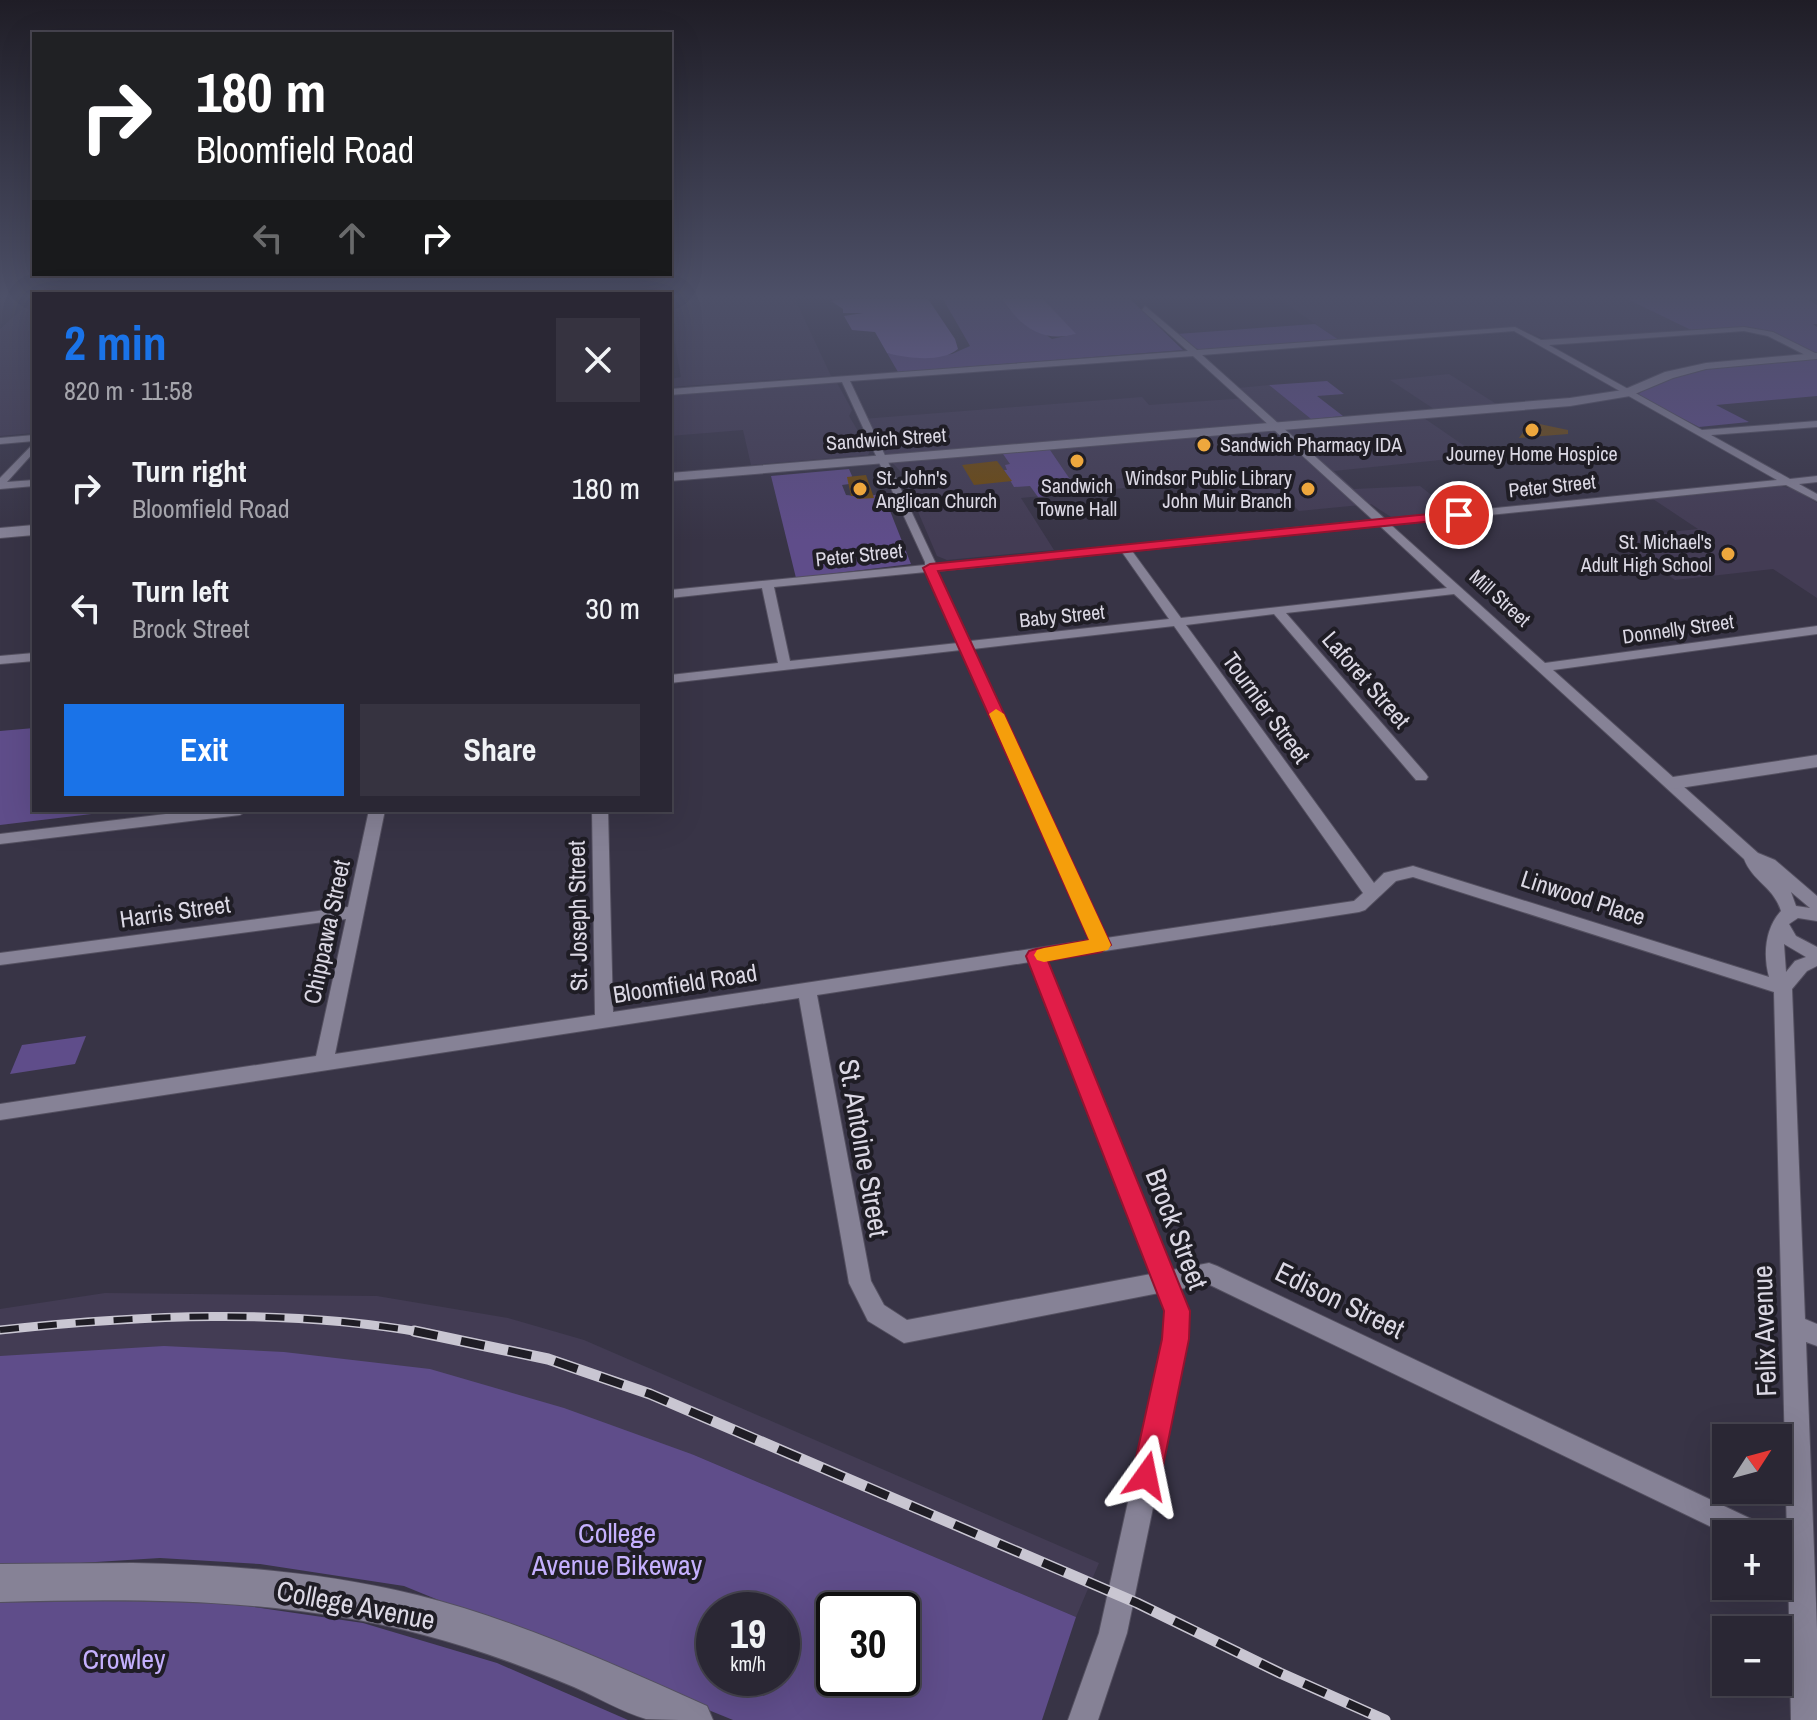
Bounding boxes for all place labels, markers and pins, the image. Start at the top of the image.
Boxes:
marker: Journey Home Hospice [1523,421,1541,439]
place label: Sandwich Pharmacy IDA [1220,431,1402,458]
marker: Sandwich Pharmacy IDA [1195,436,1213,454]
place label: Journey Home Hospice [1446,440,1618,467]
marker: Sandwich Towne Hall [1068,452,1086,470]
place label: St. John's Anglican Church [875,464,997,514]
place label: Windsor Public Library John Muir Branch [1125,464,1293,514]
place label: Sandwich Towne Hall [1037,472,1117,522]
marker: St. John's Anglican Church [851,480,869,498]
marker: Windsor Public Library John Muir Branch [1299,480,1317,498]
pin [1425,481,1493,549]
place label: St. Michael's Adult High School [1580,528,1712,578]
marker: St. Michael's Adult High School [1719,545,1737,563]

